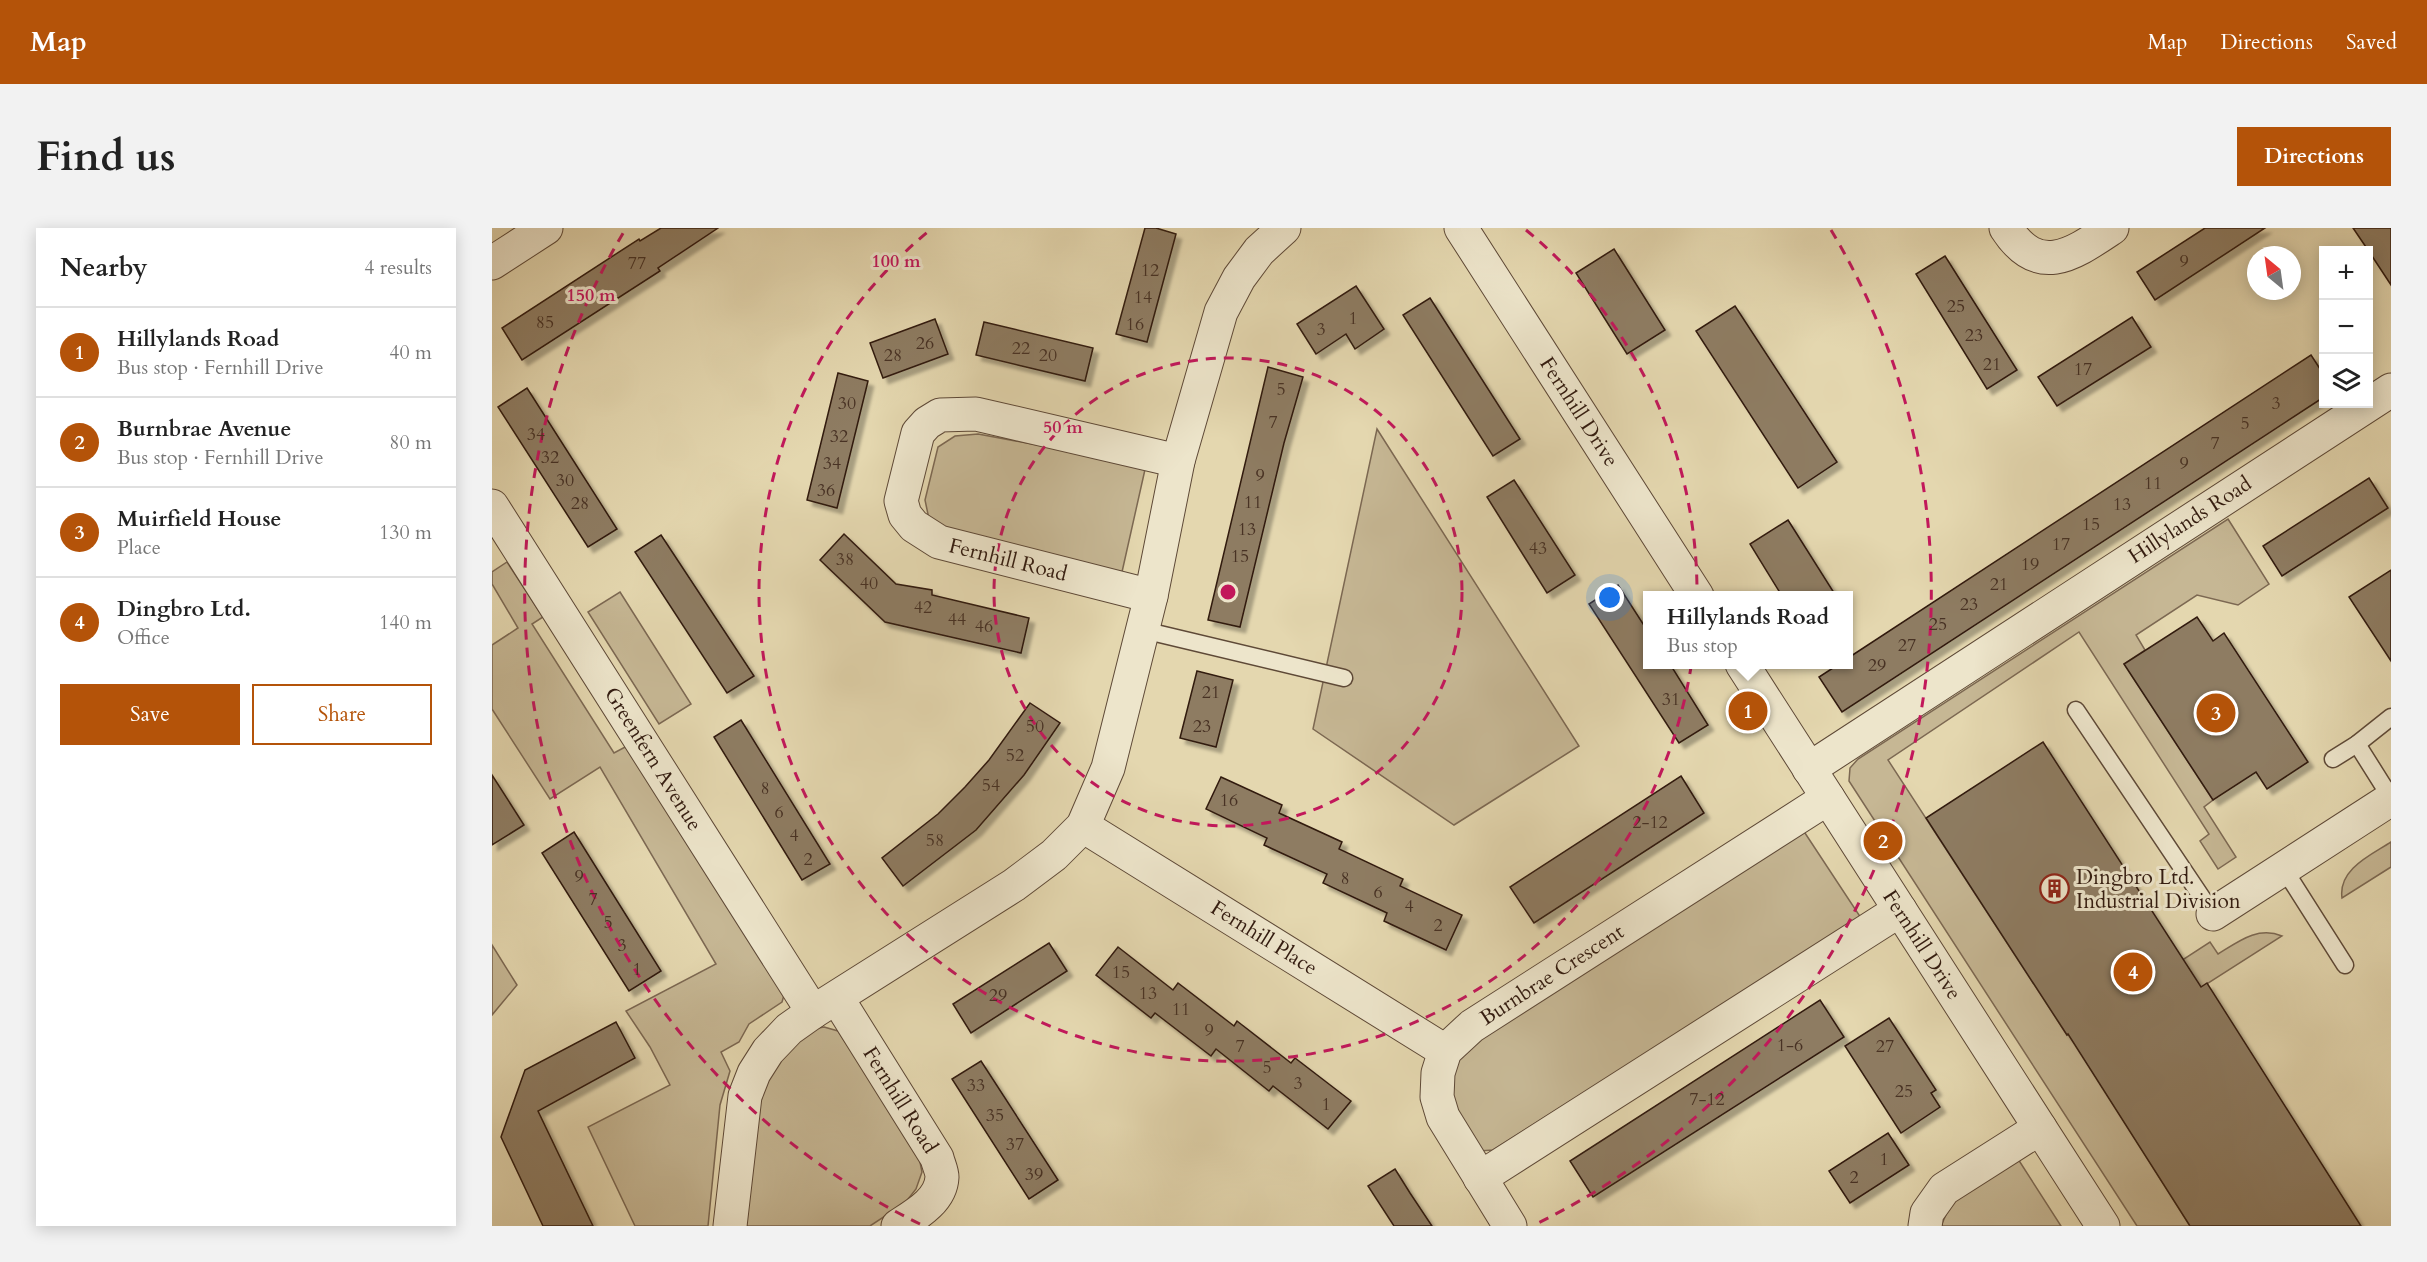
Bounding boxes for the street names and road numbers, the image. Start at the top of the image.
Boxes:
street label: Fernhill Drive [1533,351,1625,473]
street label: Hillylands Road [2123,469,2257,571]
street label: Fernhill Road [946,531,1070,589]
street label: Greenfern Avenue [597,682,709,836]
street label: Fernhill Drive [1876,884,1968,1006]
street label: Fernhill Place [1205,894,1323,982]
street label: Burnbrae Crescent [1474,917,1630,1033]
street label: Fernhill Road [856,1041,944,1159]

